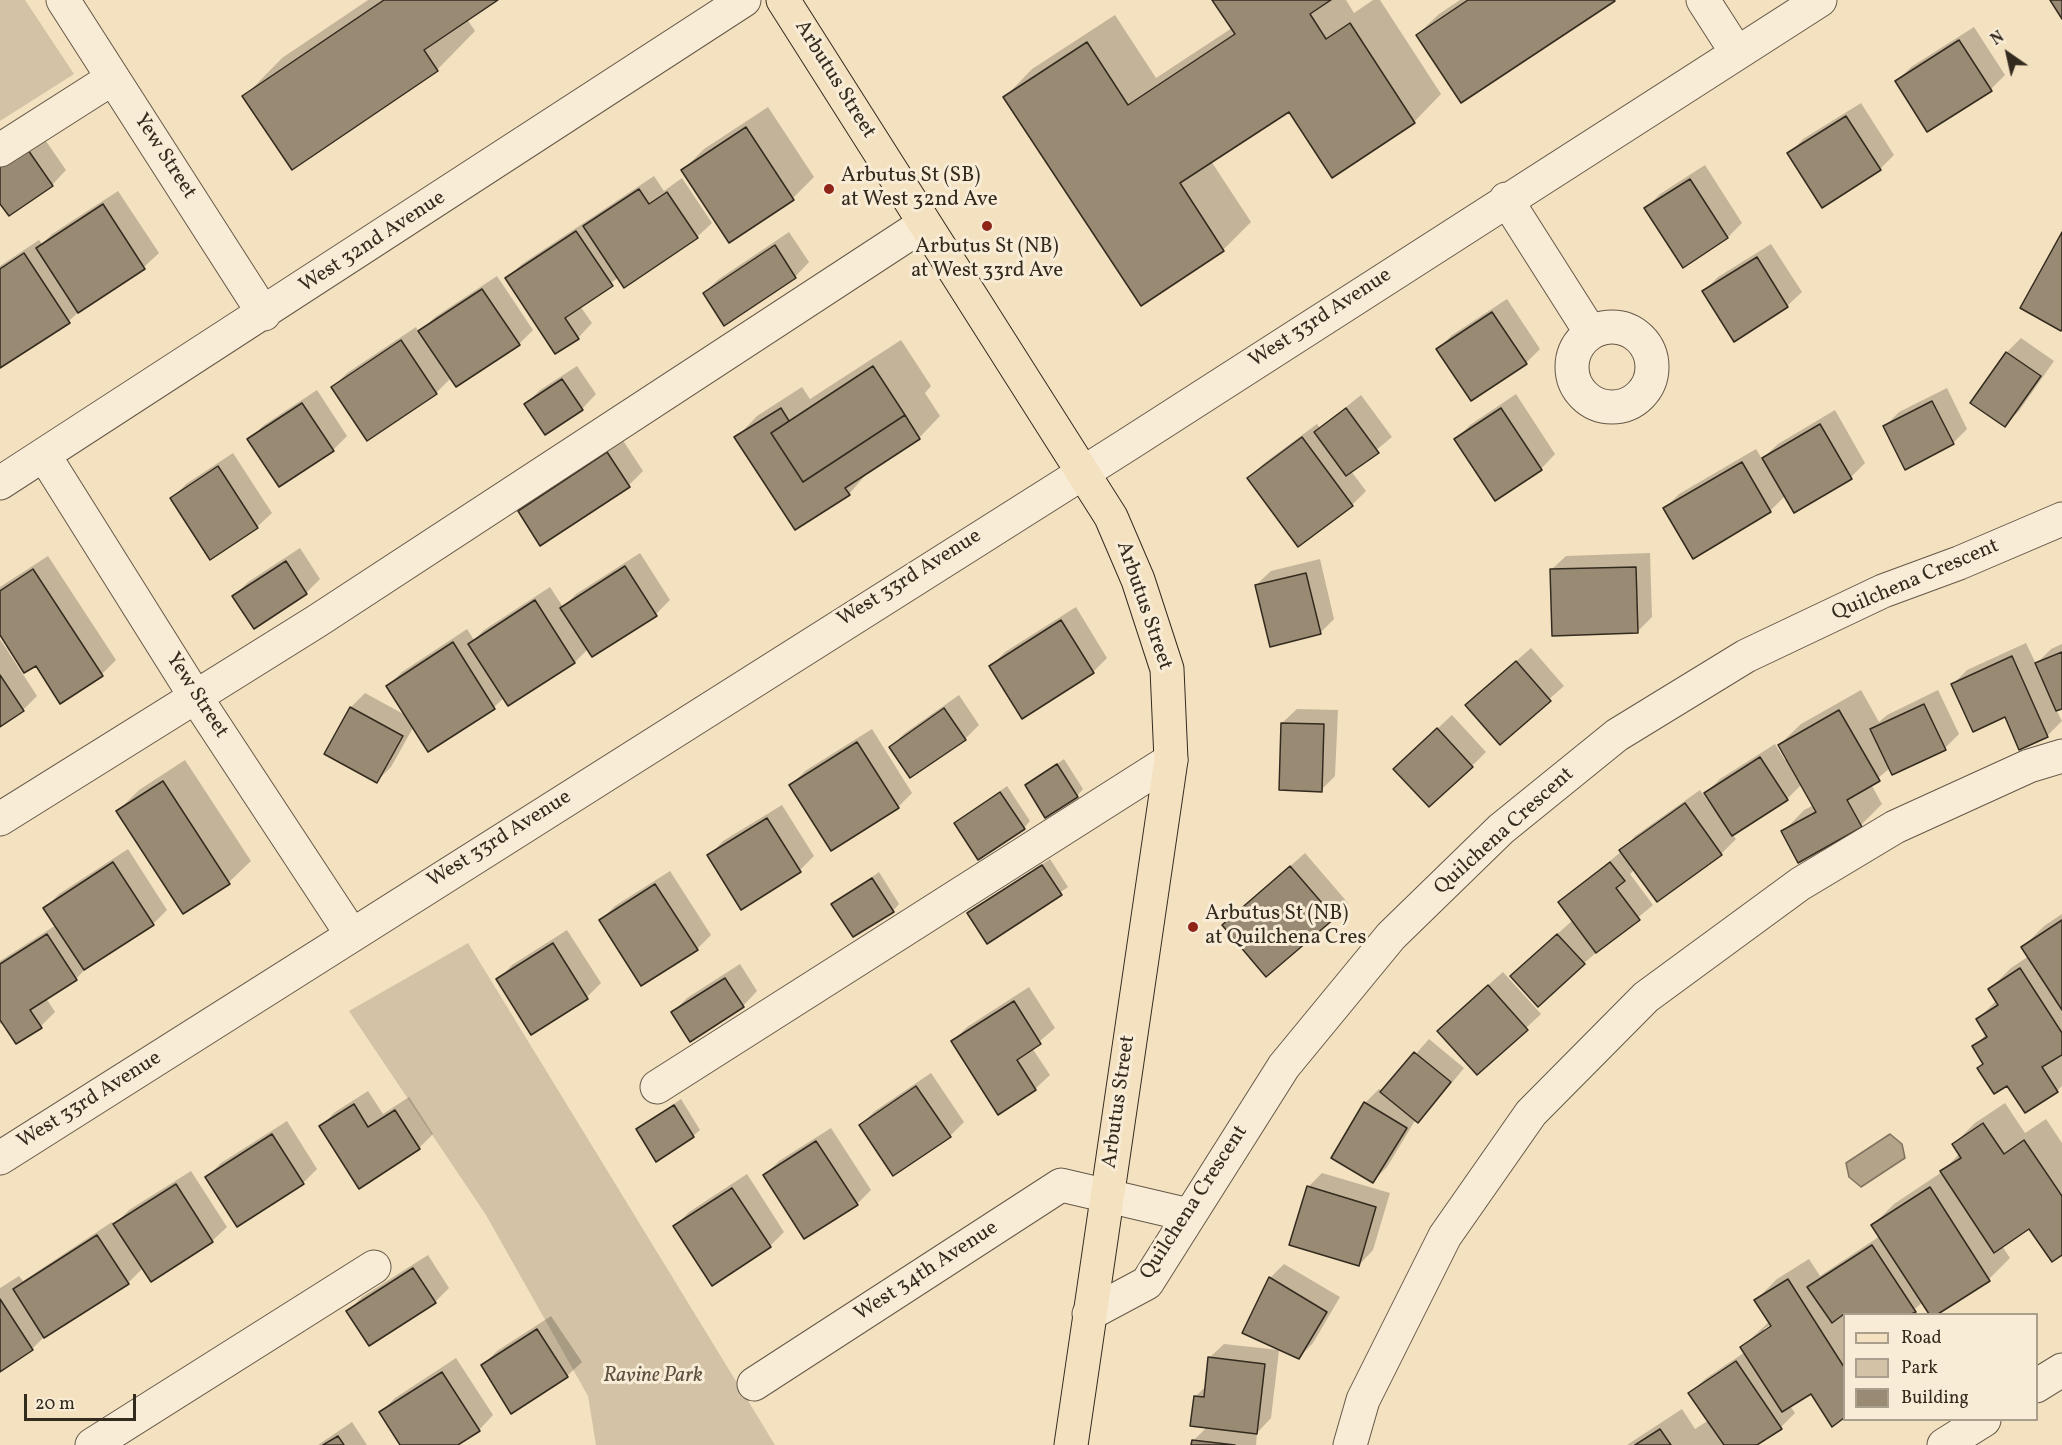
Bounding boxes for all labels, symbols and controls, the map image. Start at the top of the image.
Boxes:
street label: Arbutus Street [788,16,880,144]
north arrow [1978,24,2038,84]
text: N [1987,27,2009,51]
street label: Yew Street [127,110,201,204]
place label: Arbutus St (SB) at West 32nd Ave [841,164,998,214]
marker: Arbutus St (SB) at West 32nd Ave [822,182,836,196]
street label: West 32nd Avenue [295,186,451,300]
marker: Arbutus St (NB) at West 33rd Ave [980,219,994,233]
place label: Arbutus St (NB) at West 33rd Ave [911,235,1063,285]
street label: West 33rd Avenue [1245,264,1397,374]
street label: West 33rd Avenue [833,525,987,633]
street label: Quilchena Crescent [1829,534,2003,628]
street label: Arbutus Street [1109,538,1177,674]
street label: Yew Street [159,649,233,743]
street label: Quilchena Crescent [1430,763,1580,901]
street label: West 33rd Avenue [423,786,577,894]
place label: Arbutus St (NB) at Quilchena Cres [1205,902,1366,952]
marker: Arbutus St (NB) at Quilchena Cres [1186,920,1200,934]
street label: Arbutus Street [1098,1034,1142,1170]
street label: West 33rd Avenue [13,1047,167,1155]
street label: Quilchena Crescent [1136,1121,1254,1285]
street label: West 34th Avenue [851,1216,1003,1328]
legend [1843,1313,2038,1421]
text: Road [1901,1326,1942,1351]
text: Park [1901,1356,1938,1381]
park label: Ravine Park [603,1364,703,1390]
scale bar [27,1382,140,1420]
text: Building [1901,1386,1969,1411]
text: 20 m [35,1392,75,1417]

